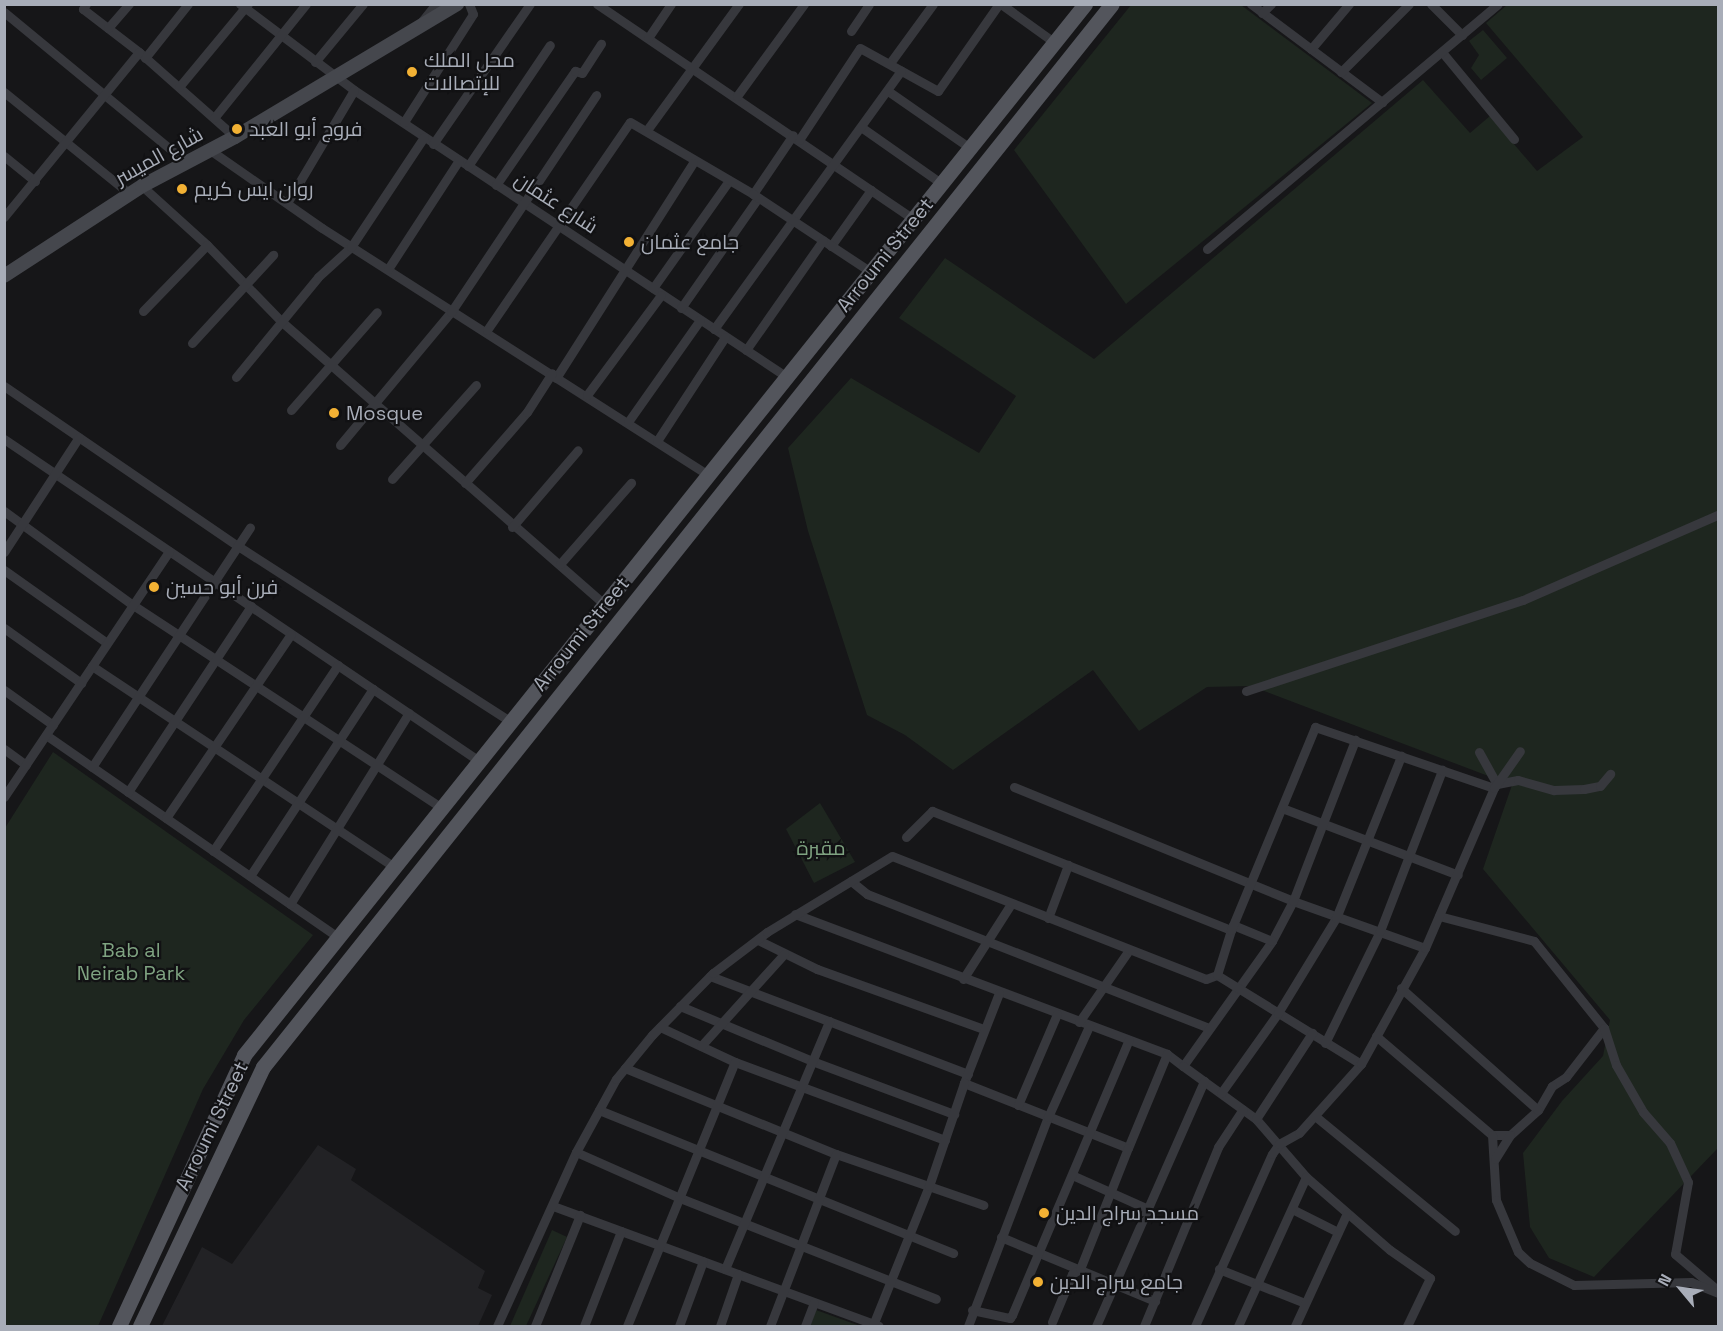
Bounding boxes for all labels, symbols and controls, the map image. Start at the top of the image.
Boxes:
place label: محل الملك للإتصالات [424,48,515,95]
marker: محل الملك للإتصالات [405,65,419,79]
place label: فروج أبو العبد [249,117,362,141]
street label: شارع الميسر [111,122,207,190]
marker: فروج أبو العبد [230,122,244,136]
street label: شارع عثمان [510,167,602,239]
place label: روان ايس كريم [194,177,313,201]
marker: روان ايس كريم [175,182,189,196]
street label: Arroumi Street [832,193,938,317]
place label: جامع عثمان [641,230,739,254]
marker: جامع عثمان [622,235,636,249]
place label: Mosque [346,401,423,425]
marker: Mosque [327,406,341,420]
street label: Arroumi Street [528,572,634,696]
place label: فرن أبو حسين [166,575,278,599]
marker: فرن أبو حسين [147,580,161,594]
park label: مقبرة [796,836,846,860]
park label: Bab al Neirab Park [77,938,185,985]
street label: Arroumi Street [170,1058,254,1194]
place label: مسجد سراج الدين [1056,1201,1199,1225]
marker: مسجد سراج الدين [1037,1206,1051,1220]
north arrow [1651,1259,1711,1319]
place label: جامع سراج الدين [1050,1270,1183,1294]
text: N [1653,1270,1677,1290]
marker: جامع سراج الدين [1031,1275,1045,1289]

